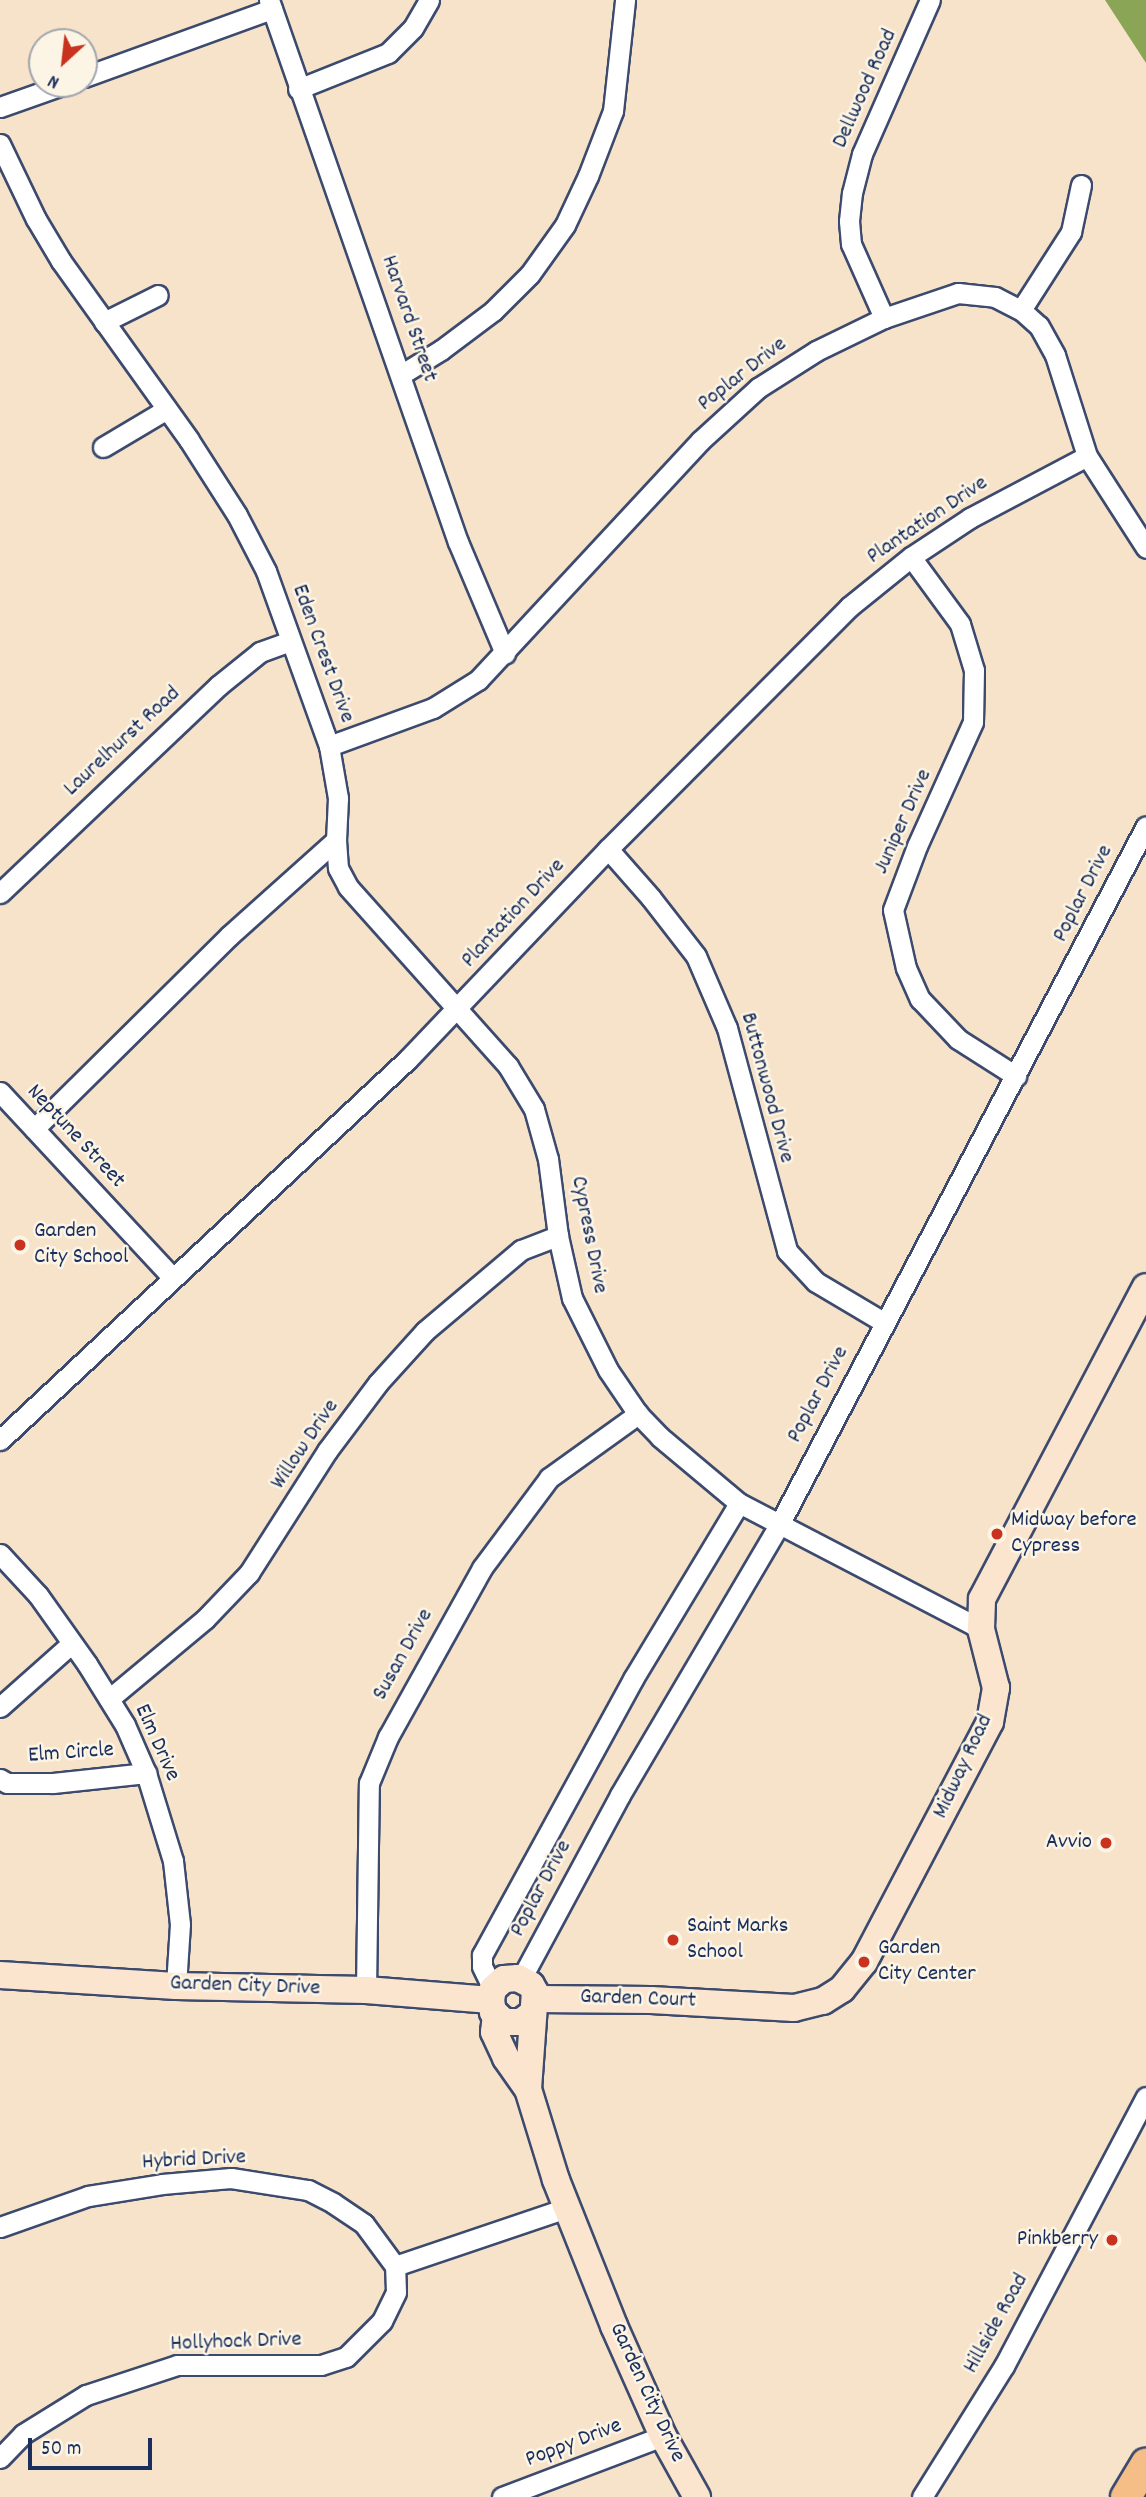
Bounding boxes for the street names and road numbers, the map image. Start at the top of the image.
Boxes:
street label: Dellwood Road [828,25,904,153]
street label: Harvard Street [373,252,443,386]
street label: Poplar Drive [693,332,793,418]
street label: Plantation Drive [862,470,994,572]
street label: Eden Crest Drive [284,581,360,727]
street label: Laurelhurst Road [59,681,187,803]
street label: Juniper Drive [869,765,939,879]
street label: Poplar Drive [1048,841,1120,947]
street label: Plantation Drive [456,853,572,975]
street label: Buttonwood Drive [733,1010,799,1166]
street label: Neptune Street [20,1079,130,1195]
street label: Cypress Drive [563,1174,613,1296]
street label: Poplar Drive [782,1342,856,1448]
street label: Willow Drive [266,1395,346,1495]
street label: Susan Drive [368,1604,440,1706]
street label: Elm Drive [127,1700,185,1786]
street label: Midway Road [928,1711,1000,1823]
street label: Elm Circle [27,1737,115,1771]
street label: Poplar Drive [505,1836,579,1942]
street label: Garden City Drive [169,1971,321,2003]
street label: Garden Court [579,1984,697,2016]
street label: Hybrid Drive [141,2144,247,2178]
street label: Hillside Road [958,2269,1036,2379]
street label: Garden City Drive [602,2319,690,2467]
street label: Hollyhock Drive [170,2327,302,2359]
street label: Poppy Drive [522,2413,626,2475]

